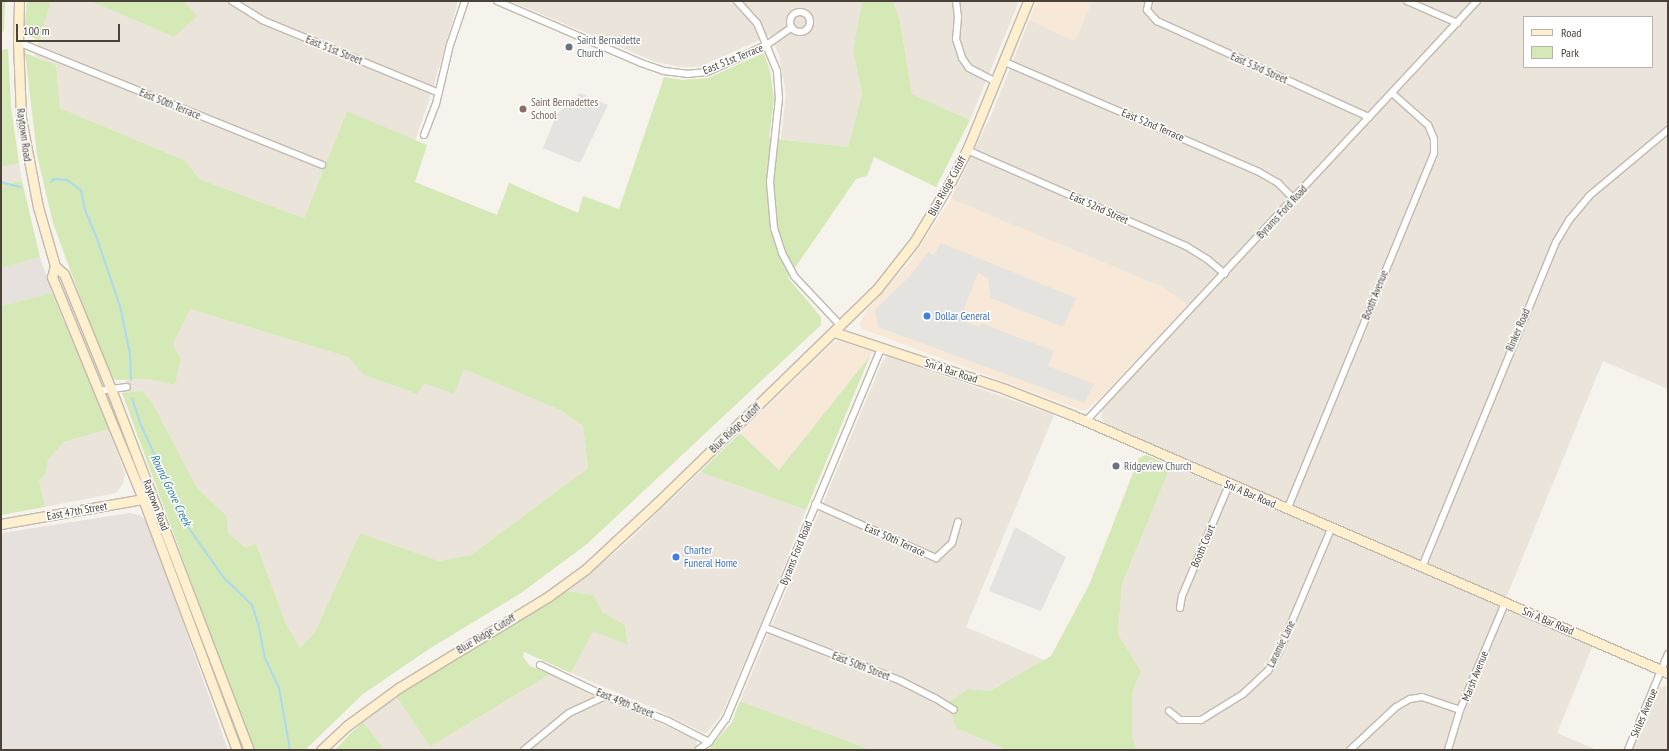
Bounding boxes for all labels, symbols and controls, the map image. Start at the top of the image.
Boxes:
scale bar [18,16,122,42]
legend [1523,16,1653,68]
text: 100 m [23,23,50,38]
text: Road [1561,25,1581,40]
street label: East 51st Street [304,33,364,67]
place label: Saint Bernadette Church [577,34,640,60]
street label: East 51st Terrace [701,41,765,77]
marker: Saint Bernadette Church [564,42,574,52]
text: Park [1561,45,1579,60]
street label: East 53rd Street [1228,50,1290,86]
street label: East 50th Terrace [137,86,203,122]
place label: Saint Bernadettes School [531,96,598,122]
marker: Saint Bernadettes School [518,104,528,114]
street label: East 52nd Terrace [1120,106,1186,144]
street label: Raytown Road [14,107,34,163]
street label: Blue Ridge Cutoff [925,154,969,218]
street label: Byrams Ford Road [1254,183,1310,241]
street label: East 52nd Street [1068,189,1130,227]
street label: Booth Avenue [1359,268,1391,322]
street label: Rinker Road [1503,307,1533,353]
place label: Dollar General [935,309,990,323]
marker: Dollar General [922,311,932,321]
street label: Sni A Bar Road [923,356,979,386]
street label: Blue Ridge Cutoff [707,400,763,456]
water label: Round Grove Creek [147,452,195,528]
place label: Ridgeview Church [1124,459,1192,473]
marker: Ridgeview Church [1111,461,1121,471]
street label: Sni A Bar Road [1222,477,1278,511]
street label: Raytown Road [140,478,172,532]
street label: East 47th Street [46,499,108,523]
street label: Byrams Ford Road [777,519,815,587]
street label: East 50th Terrace [862,521,928,559]
street label: Booth Court [1188,523,1218,569]
place label: Charter Funeral Home [684,544,737,570]
marker: Charter Funeral Home [671,552,681,562]
street label: Sni A Bar Road [1520,604,1576,638]
street label: Blue Ridge Cutoff [454,611,518,657]
street label: Laramie Lane [1264,618,1298,670]
street label: East 50th Street [830,649,892,683]
street label: Marsh Avenue [1459,649,1491,703]
street label: East 49th Street [594,685,656,721]
street label: Skiles Avenue [1628,686,1660,740]

